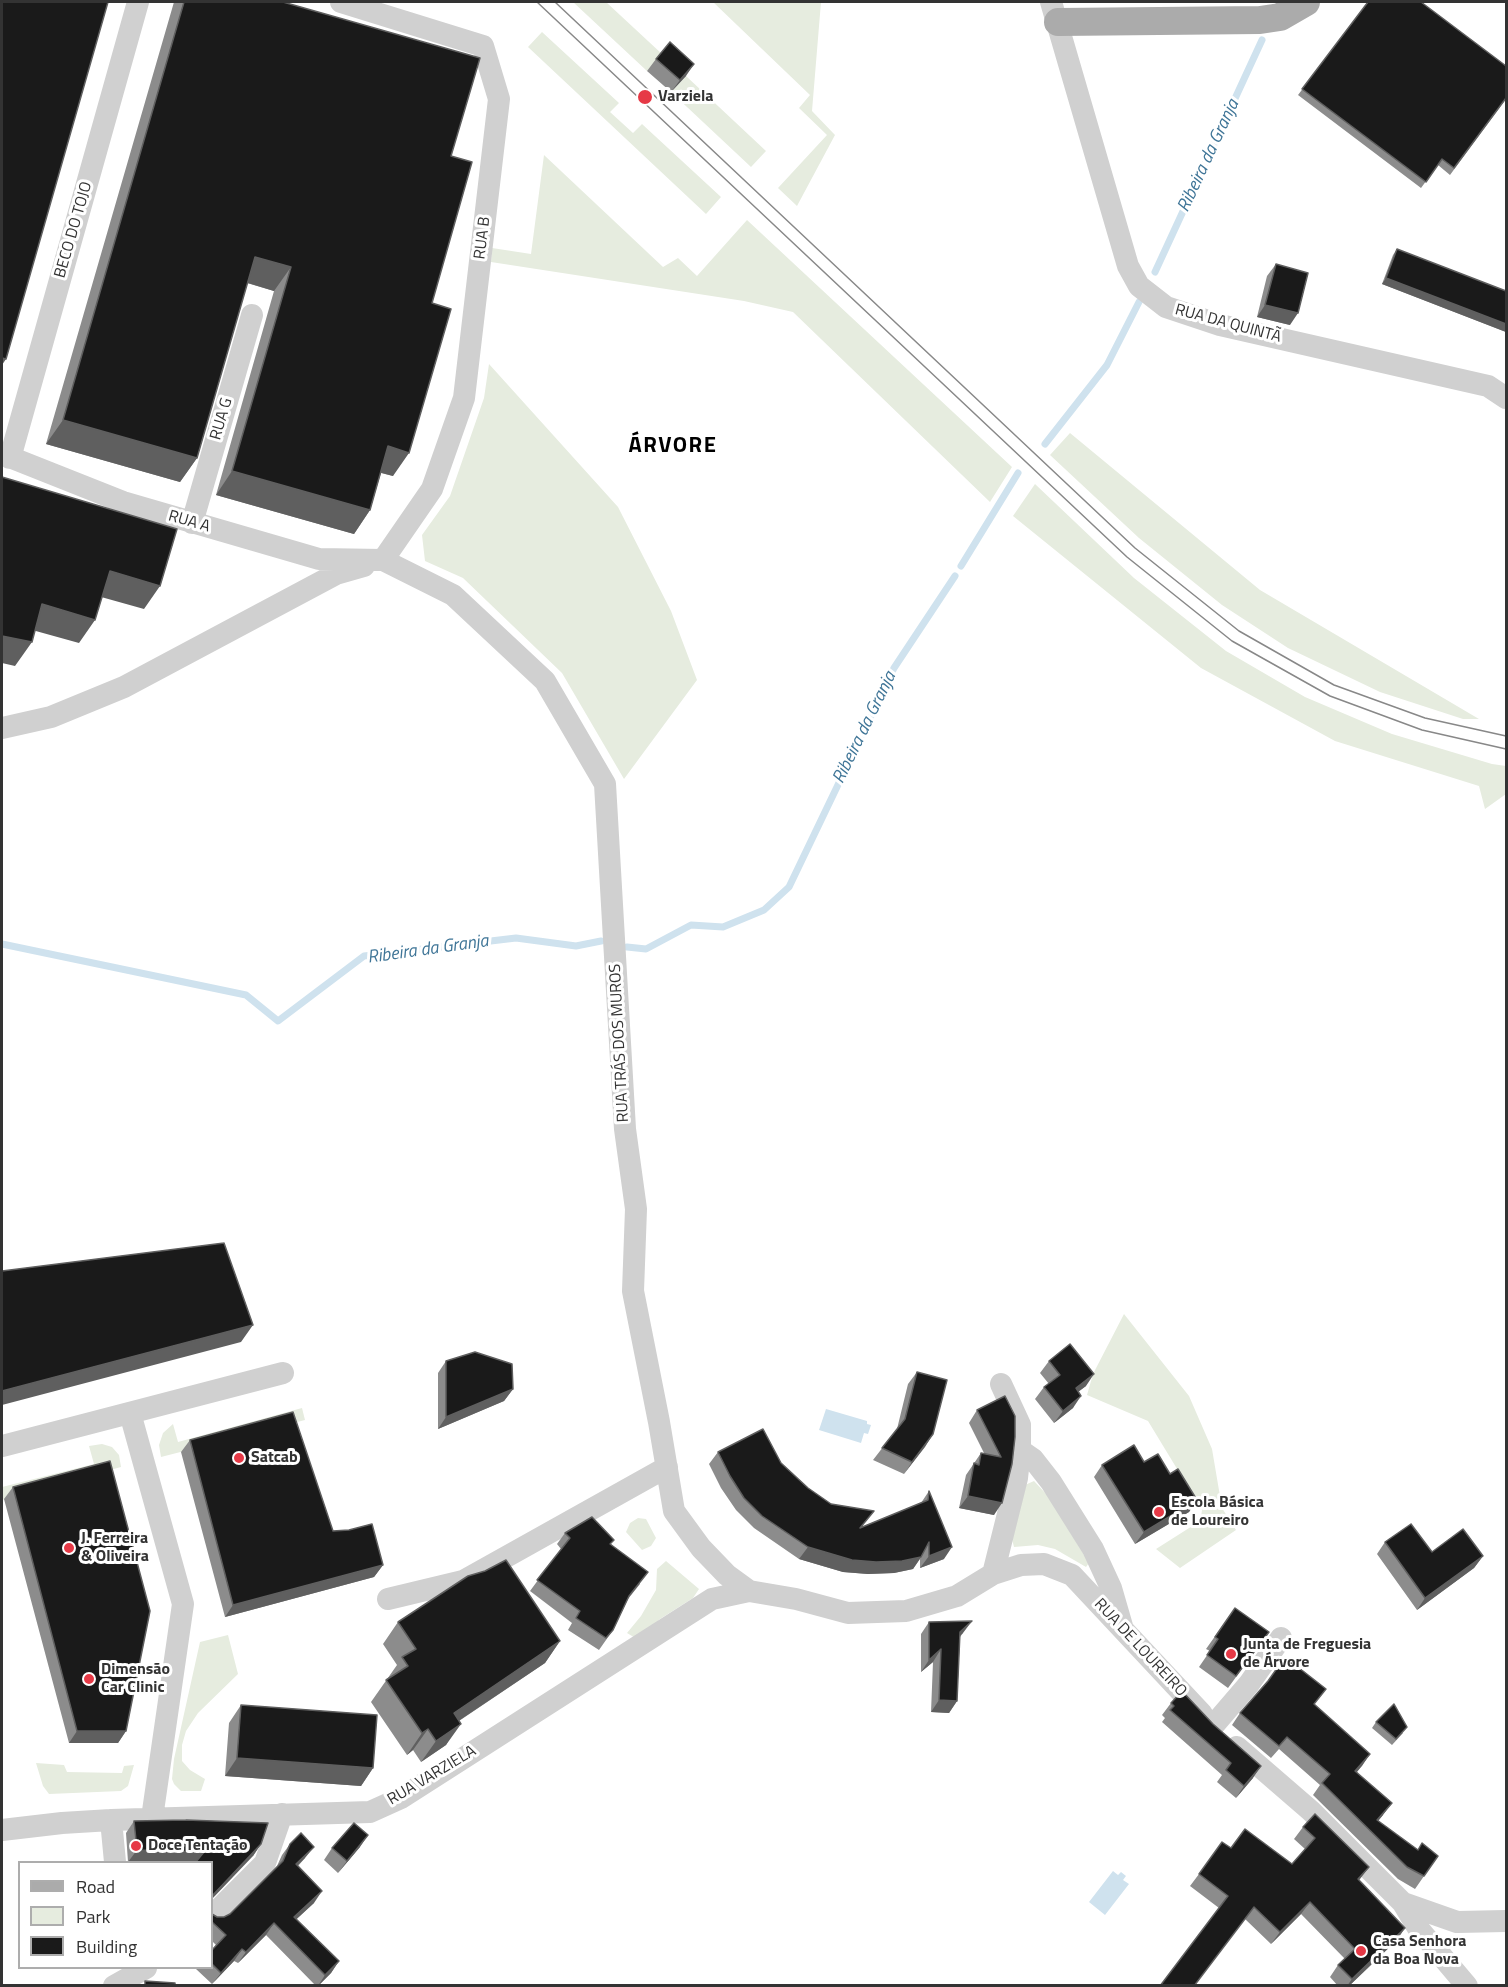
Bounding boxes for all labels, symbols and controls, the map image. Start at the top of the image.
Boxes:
place label: Varziela [658,87,713,107]
marker: Varziela [636,88,654,106]
water label: Ribeira da Granja [1174,96,1244,216]
street label: BECO DO TOJO [51,180,97,280]
street label: RUA B [471,216,495,260]
street label: RUA DA QUINTÃ [1173,301,1283,347]
street label: RUA G [207,396,237,442]
district label: ÁRVORE [629,434,717,460]
street label: RUA A [166,507,212,537]
water label: Ribeira da Granja [829,669,901,787]
water label: Ribeira da Granja [366,931,490,969]
street label: RUA TRÁS DOS MUROS [606,963,634,1123]
place label: Satcab [251,1448,298,1468]
marker: Satcab [232,1451,246,1465]
place label: Escola Básica de Loureiro [1171,1493,1264,1531]
marker: Escola Básica de Loureiro [1152,1505,1166,1519]
place label: J. Ferreira & Oliveira [81,1529,149,1567]
marker: J. Ferreira & Oliveira [62,1541,76,1555]
street label: RUA DE LOUREIRO [1090,1595,1190,1701]
place label: Junta de Freguesia de Árvore [1243,1635,1371,1673]
marker: Junta de Freguesia de Árvore [1224,1647,1238,1661]
place label: Dimensão Car Clinic [101,1660,170,1698]
marker: Dimensão Car Clinic [82,1672,96,1686]
street label: RUA VARZIELA [384,1742,480,1810]
place label: Doce Tentação [148,1836,248,1856]
marker: Doce Tentação [129,1839,143,1853]
legend [18,1861,213,1969]
text: Road [76,1873,115,1900]
text: Park [76,1903,110,1930]
place label: Casa Senhora da Boa Nova [1373,1932,1466,1970]
text: Building [76,1933,137,1960]
marker: Casa Senhora da Boa Nova [1354,1944,1368,1958]

